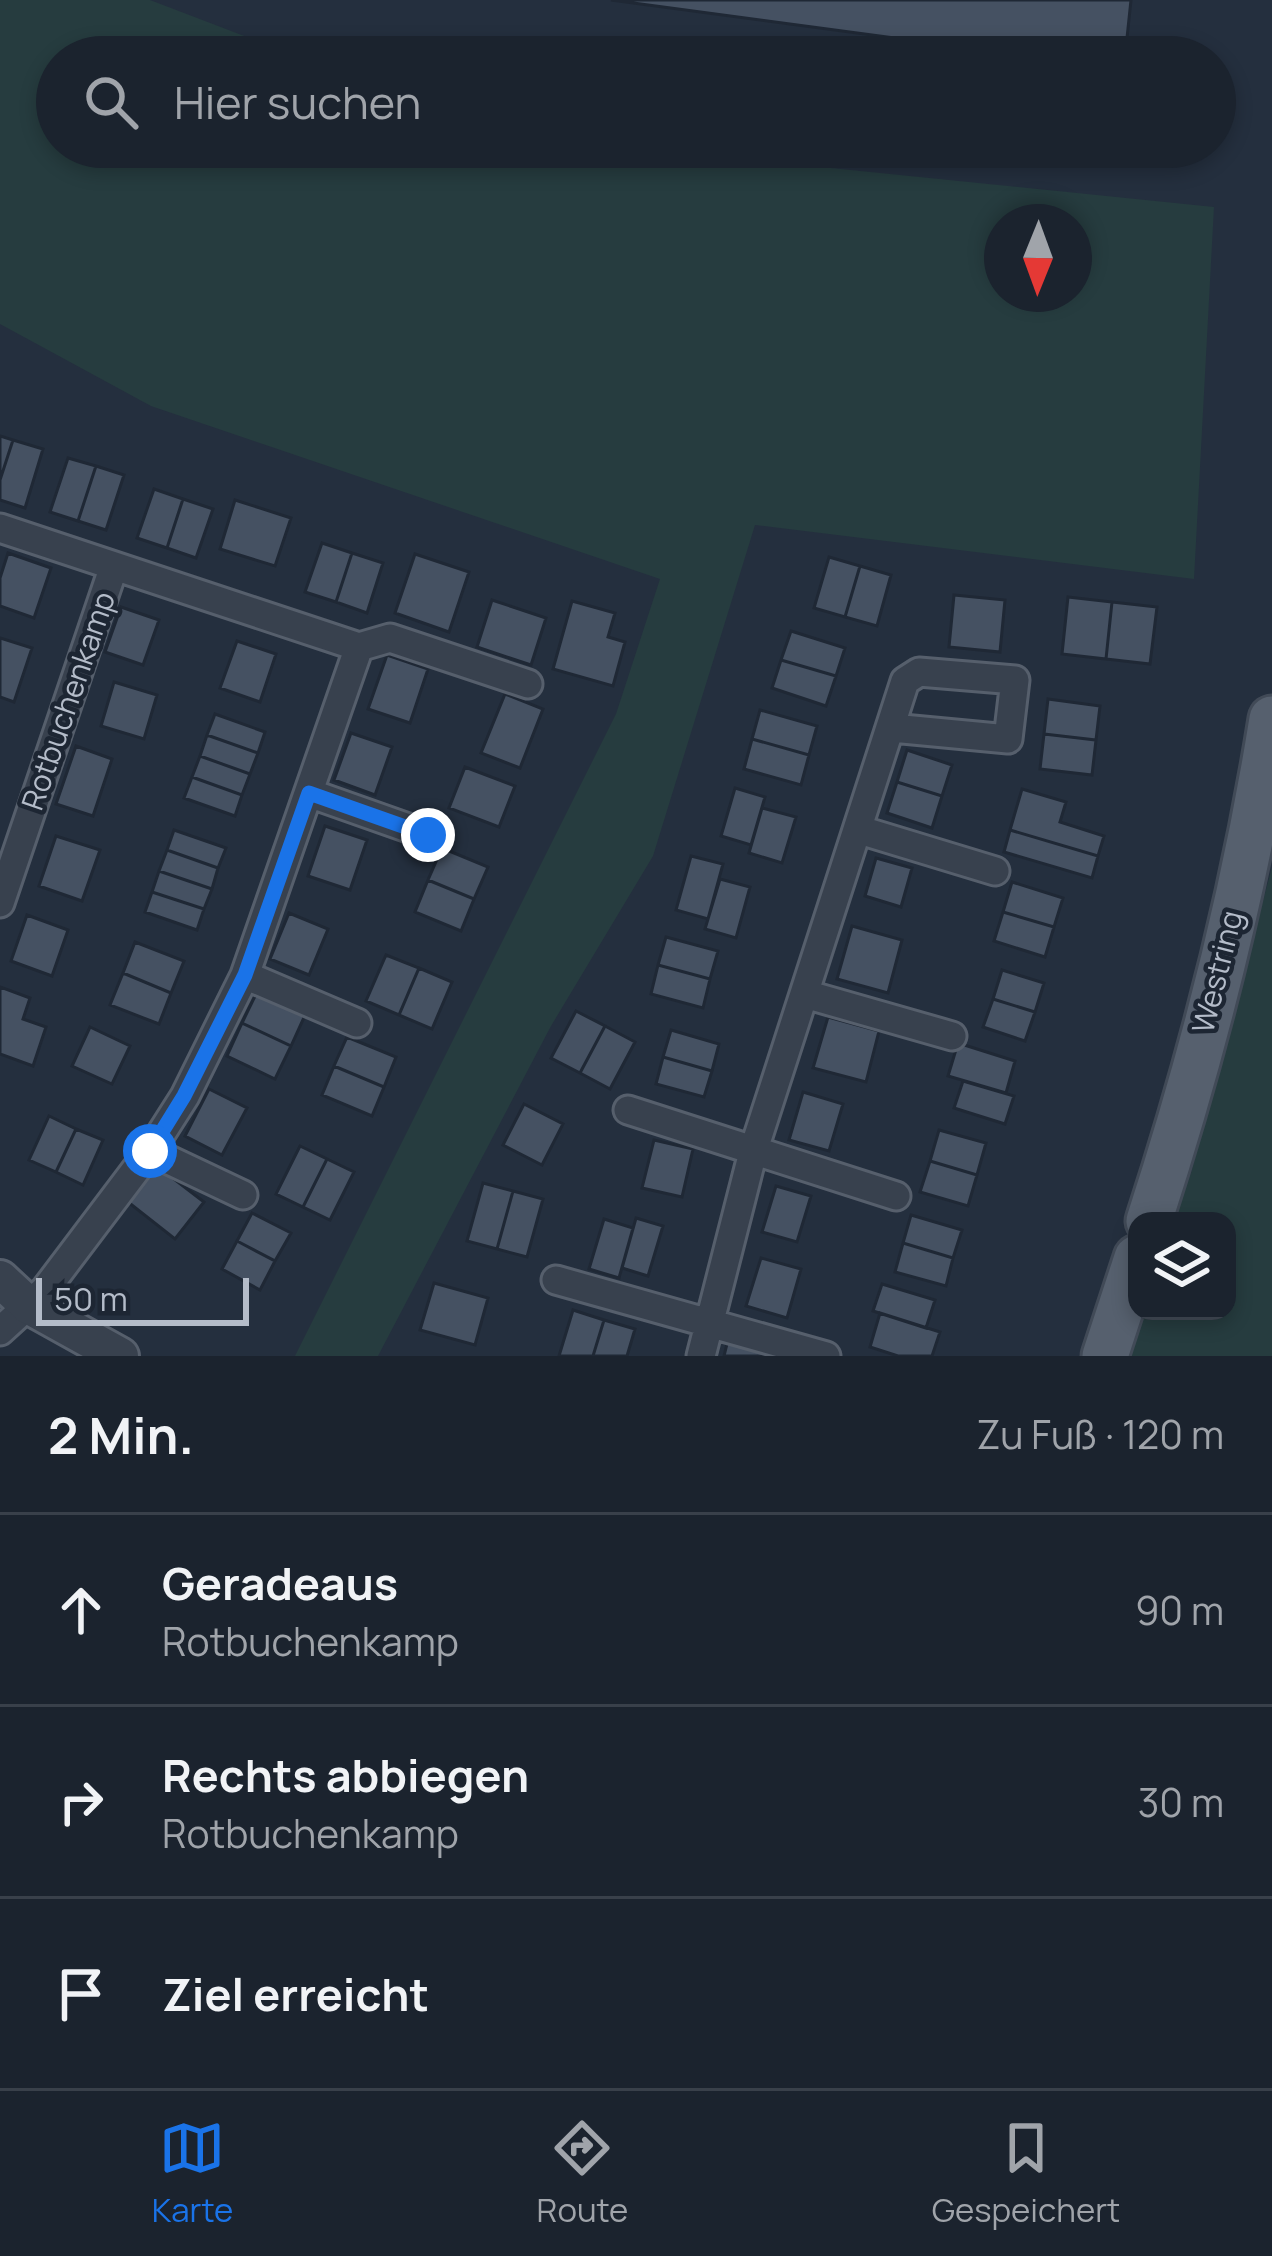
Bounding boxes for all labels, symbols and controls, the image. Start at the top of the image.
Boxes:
search box [36,36,1236,168]
icon: search [78,69,144,135]
text: Hier suchen [174,71,421,133]
north arrow [984,204,1092,312]
street label: Rotbuchenkamp [11,586,124,815]
route end [401,808,455,862]
street label: Westring [1182,906,1252,1037]
route start [123,1124,177,1178]
map controls [1128,1212,1236,1320]
button: layers [1128,1212,1236,1320]
scale bar [36,1272,249,1325]
text: 50 m [54,1276,128,1321]
text: 2 Min. [48,1400,194,1469]
text: Zu Fuß · 120 m [976,1407,1224,1461]
text: Geradeaus [162,1552,398,1614]
icon: ahead [48,1577,114,1643]
text: 90 m [1135,1583,1224,1637]
text: Rotbuchenkamp [162,1614,459,1668]
text: Rechts abbiegen [162,1744,529,1806]
icon: right [48,1769,114,1835]
text: 30 m [1138,1775,1224,1829]
text: Rotbuchenkamp [162,1806,459,1860]
icon: arrive [48,1961,114,2027]
text: Ziel erreicht [162,1963,429,2025]
tab: Karte [152,2115,233,2232]
tab: Route [537,2115,628,2232]
tab: Gespeichert [932,2115,1120,2232]

